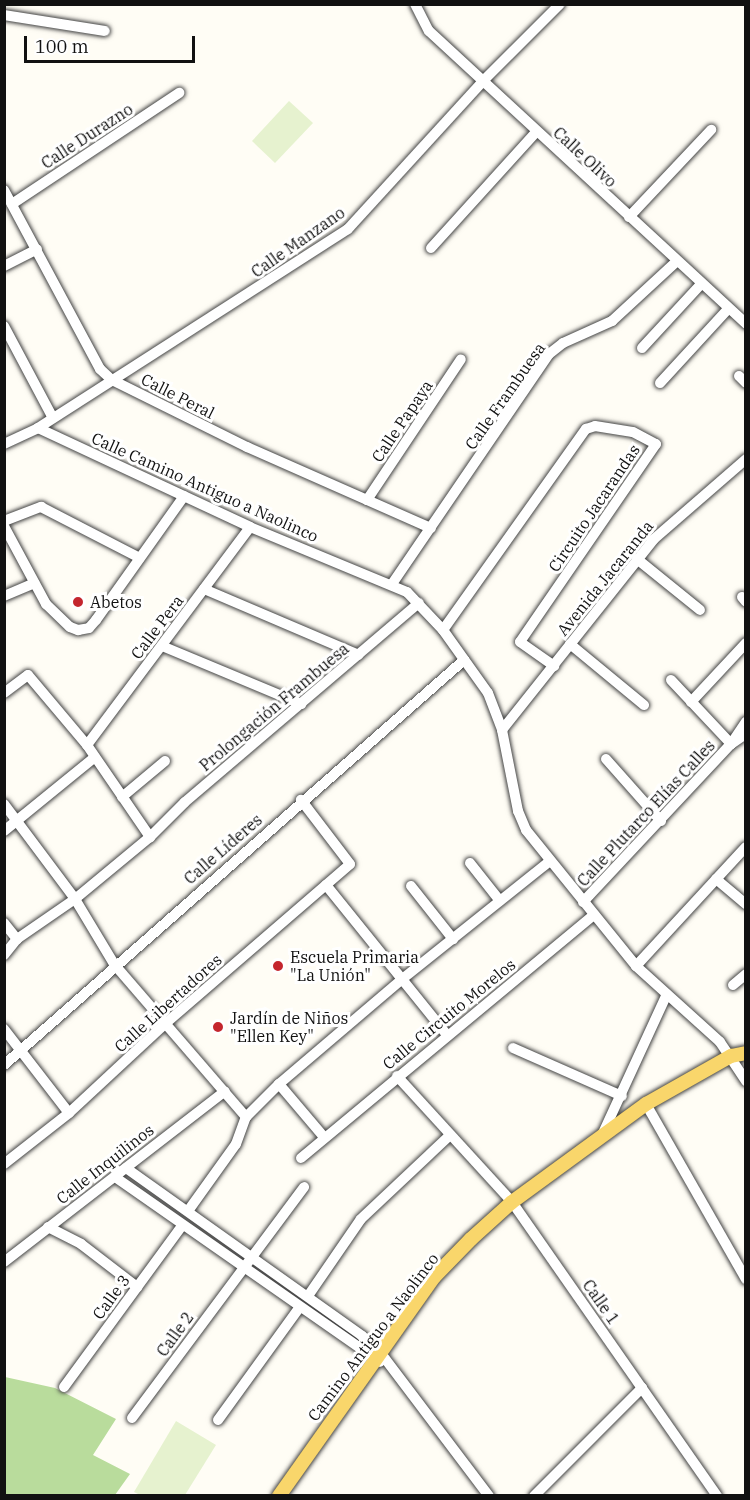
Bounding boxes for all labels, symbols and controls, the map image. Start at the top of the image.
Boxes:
scale bar [27,24,198,62]
text: 100 m [35,35,89,58]
street label: Calle Durazno [38,99,136,173]
street label: Calle Olivo [549,123,621,191]
street label: Calle Manzano [247,203,349,281]
street label: Calle Frambuesa [461,339,549,453]
street label: Calle Peral [138,369,218,423]
street label: Calle Papaya [367,376,437,466]
street label: Calle Camino Antiguo a Naolinco [89,428,321,546]
street label: Circuito Jacarandas [544,441,644,575]
street label: Avenida Jacaranda [553,517,657,639]
street label: Calle Pera [127,591,187,663]
place label: Abetos [90,592,142,612]
marker: Abetos [71,595,85,609]
street label: Prolongación Frambuesa [195,639,353,775]
street label: Calle Plutarco Elías Calles [573,736,719,890]
street label: Calle Líderes [180,810,266,888]
place label: Escuela Primaria "La Unión" [290,947,419,985]
street label: Calle Libertadores [110,950,226,1056]
street label: Calle Circuito Morelos [379,955,519,1073]
marker: Escuela Primaria "La Unión" [271,959,285,973]
place label: Jardín de Niños "Ellen Key" [230,1008,348,1046]
marker: Jardín de Niños "Ellen Key" [211,1020,225,1034]
street label: Calle Inquilinos [53,1120,157,1208]
street label: Camino Antiguo a Naolinco [304,1249,442,1425]
street label: Calle 3 [88,1271,134,1323]
street label: Calle 1 [579,1276,623,1328]
street label: Calle 2 [152,1308,198,1360]

